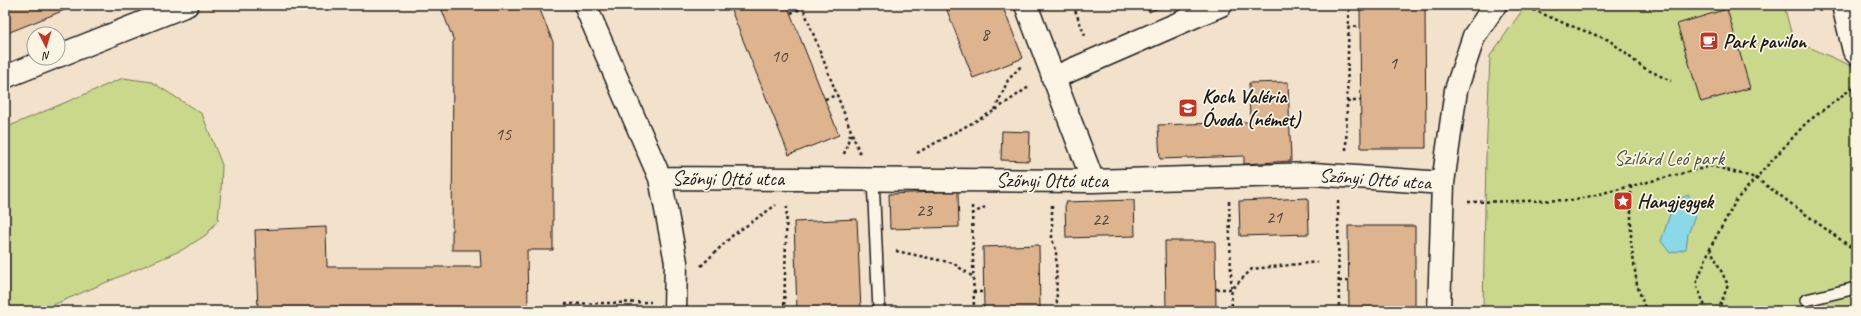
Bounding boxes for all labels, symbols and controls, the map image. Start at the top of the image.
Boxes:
house number: 8 [981,23,991,45]
north arrow [26,26,66,66]
place label: Park pavilon [1723,29,1808,54]
cafe icon: Park pavilon [1698,30,1720,52]
house number: 10 [771,45,789,67]
text: N [41,49,51,63]
house number: 1 [1389,52,1398,74]
place label: Koch Valéria Óvoda (német) [1202,84,1302,132]
school or university icon: Koch Valéria Óvoda (német) [1177,97,1199,119]
house number: 15 [495,123,512,145]
park label: Szilárd Leó park [1614,146,1726,171]
street label: Szőnyi Ottó utca [1318,163,1434,196]
street label: Szőnyi Ottó utca [672,166,786,191]
street label: Szőnyi Ottó utca [996,168,1110,193]
place label: Hangjegyek [1637,189,1715,215]
place icon: Hangjegyek [1612,190,1634,212]
house number: 23 [916,199,934,221]
house number: 21 [1266,206,1283,228]
house number: 22 [1092,208,1110,230]

